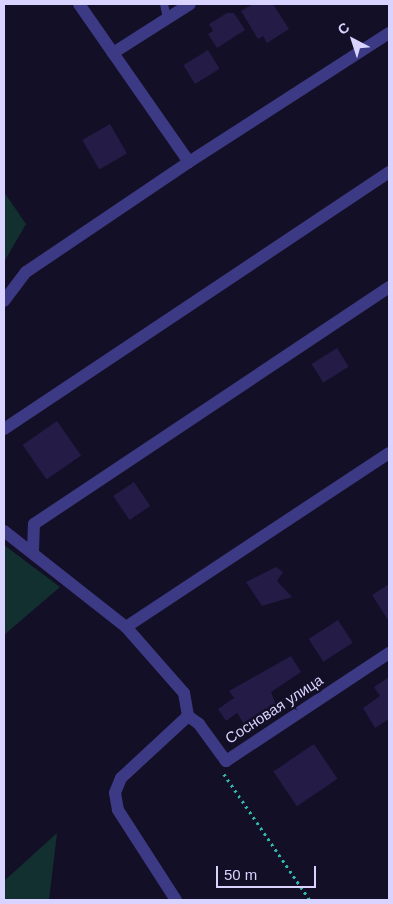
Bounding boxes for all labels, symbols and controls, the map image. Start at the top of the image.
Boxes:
north arrow [328,15,378,65]
text: С [334,19,352,38]
street label: Сосновая улица [222,671,326,747]
scale bar [218,856,318,888]
text: 50 m [224,866,257,883]

